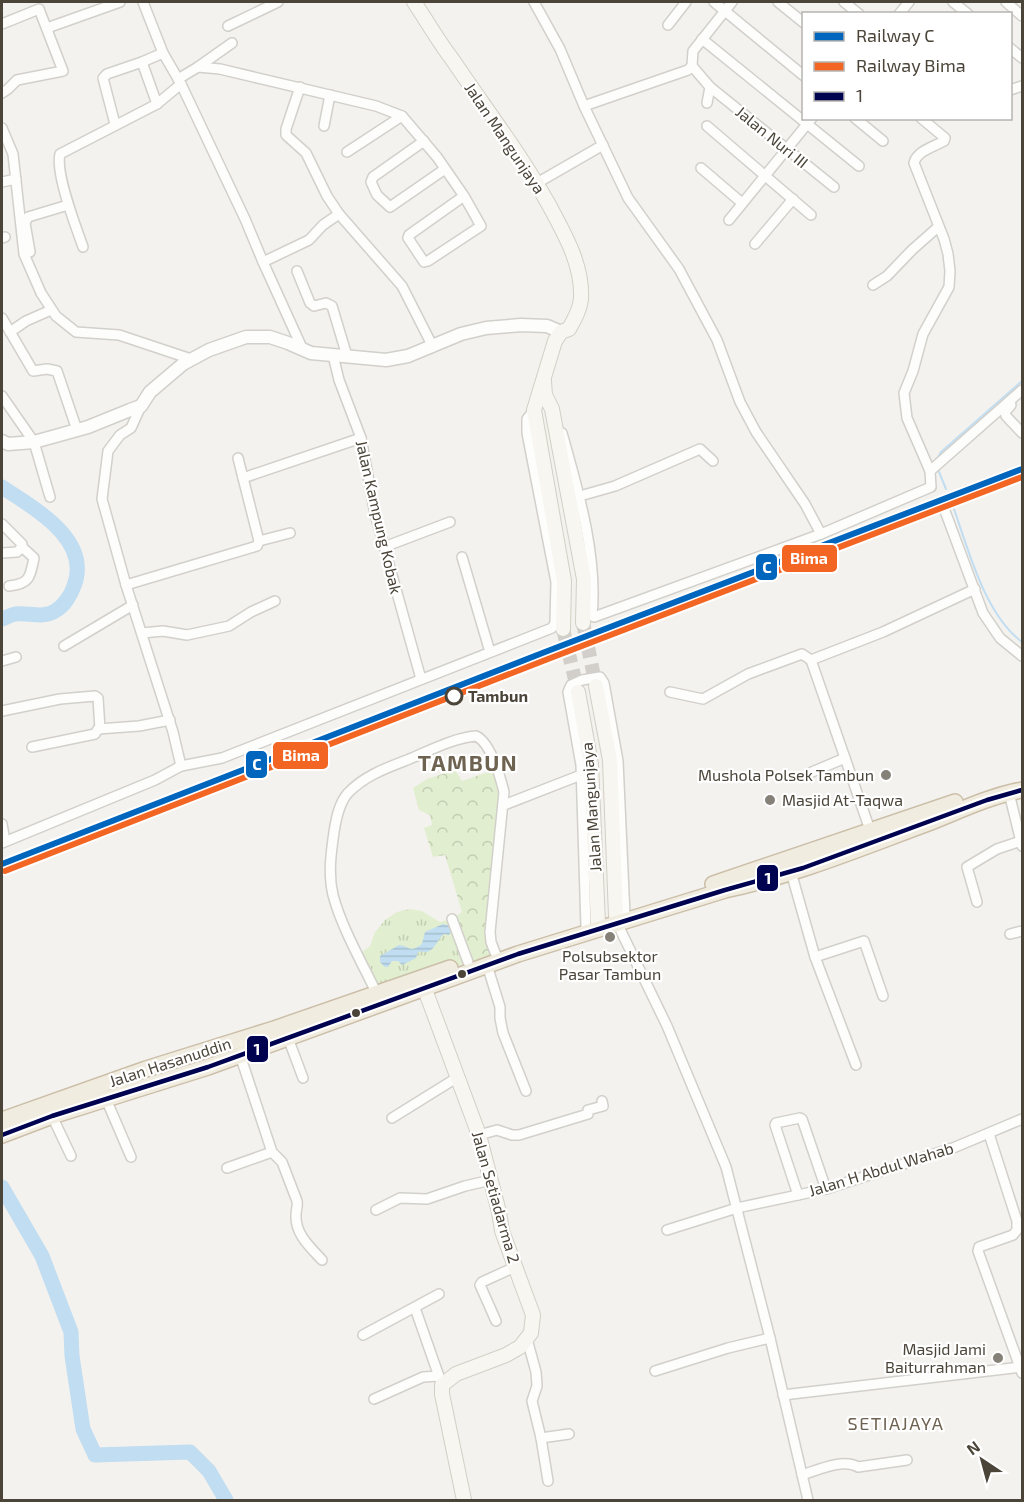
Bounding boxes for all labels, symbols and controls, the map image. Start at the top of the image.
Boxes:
legend [802,12,1012,120]
text: Railway C [856,24,935,46]
text: Railway Bima [856,54,966,76]
street label: Jalan Mangunjaya [460,79,550,197]
text: 1 [856,84,863,106]
street label: Jalan Nuri III [732,102,812,172]
street label: Jalan Kampung Kobak [353,438,406,596]
line badge: Bima [781,544,838,573]
text: Bima [790,548,828,567]
line badge: C [755,553,778,581]
text: C [762,557,772,576]
place label: Tambun [468,686,528,705]
marker: Tambun [445,687,463,705]
line badge: Bima [272,741,329,770]
street label: Jalan Mangunjaya [576,741,606,873]
text: Bima [282,745,320,764]
district label: TAMBUN [418,749,518,775]
line badge: C [245,750,268,779]
text: C [252,754,262,773]
place label: Mushola Polsek Tambun [698,765,874,784]
marker: Mushola Polsek Tambun [879,768,893,782]
place label: Masjid At-Taqwa [782,790,903,810]
marker: Masjid At-Taqwa [763,793,777,807]
line badge: 1 [756,864,779,892]
text: 1 [765,868,771,887]
marker: Polsubsektor Pasar Tambun [603,930,617,944]
place label: Polsubsektor Pasar Tambun [559,946,661,983]
unlabelled marker [456,968,468,980]
unlabelled marker [350,1007,362,1019]
street label: Jalan Hasanuddin [107,1033,233,1090]
line badge: 1 [246,1035,269,1063]
text: 1 [254,1039,260,1058]
street label: Jalan Setiadarma 2 [468,1129,524,1265]
street label: Jalan H Abdul Wahab [806,1137,956,1200]
place label: Masjid Jami Baiturrahman [885,1339,986,1376]
marker: Masjid Jami Baiturrahman [991,1351,1005,1365]
district label: SETIAJAYA [848,1412,944,1434]
north arrow [952,1430,1012,1490]
text: N [963,1436,983,1459]

